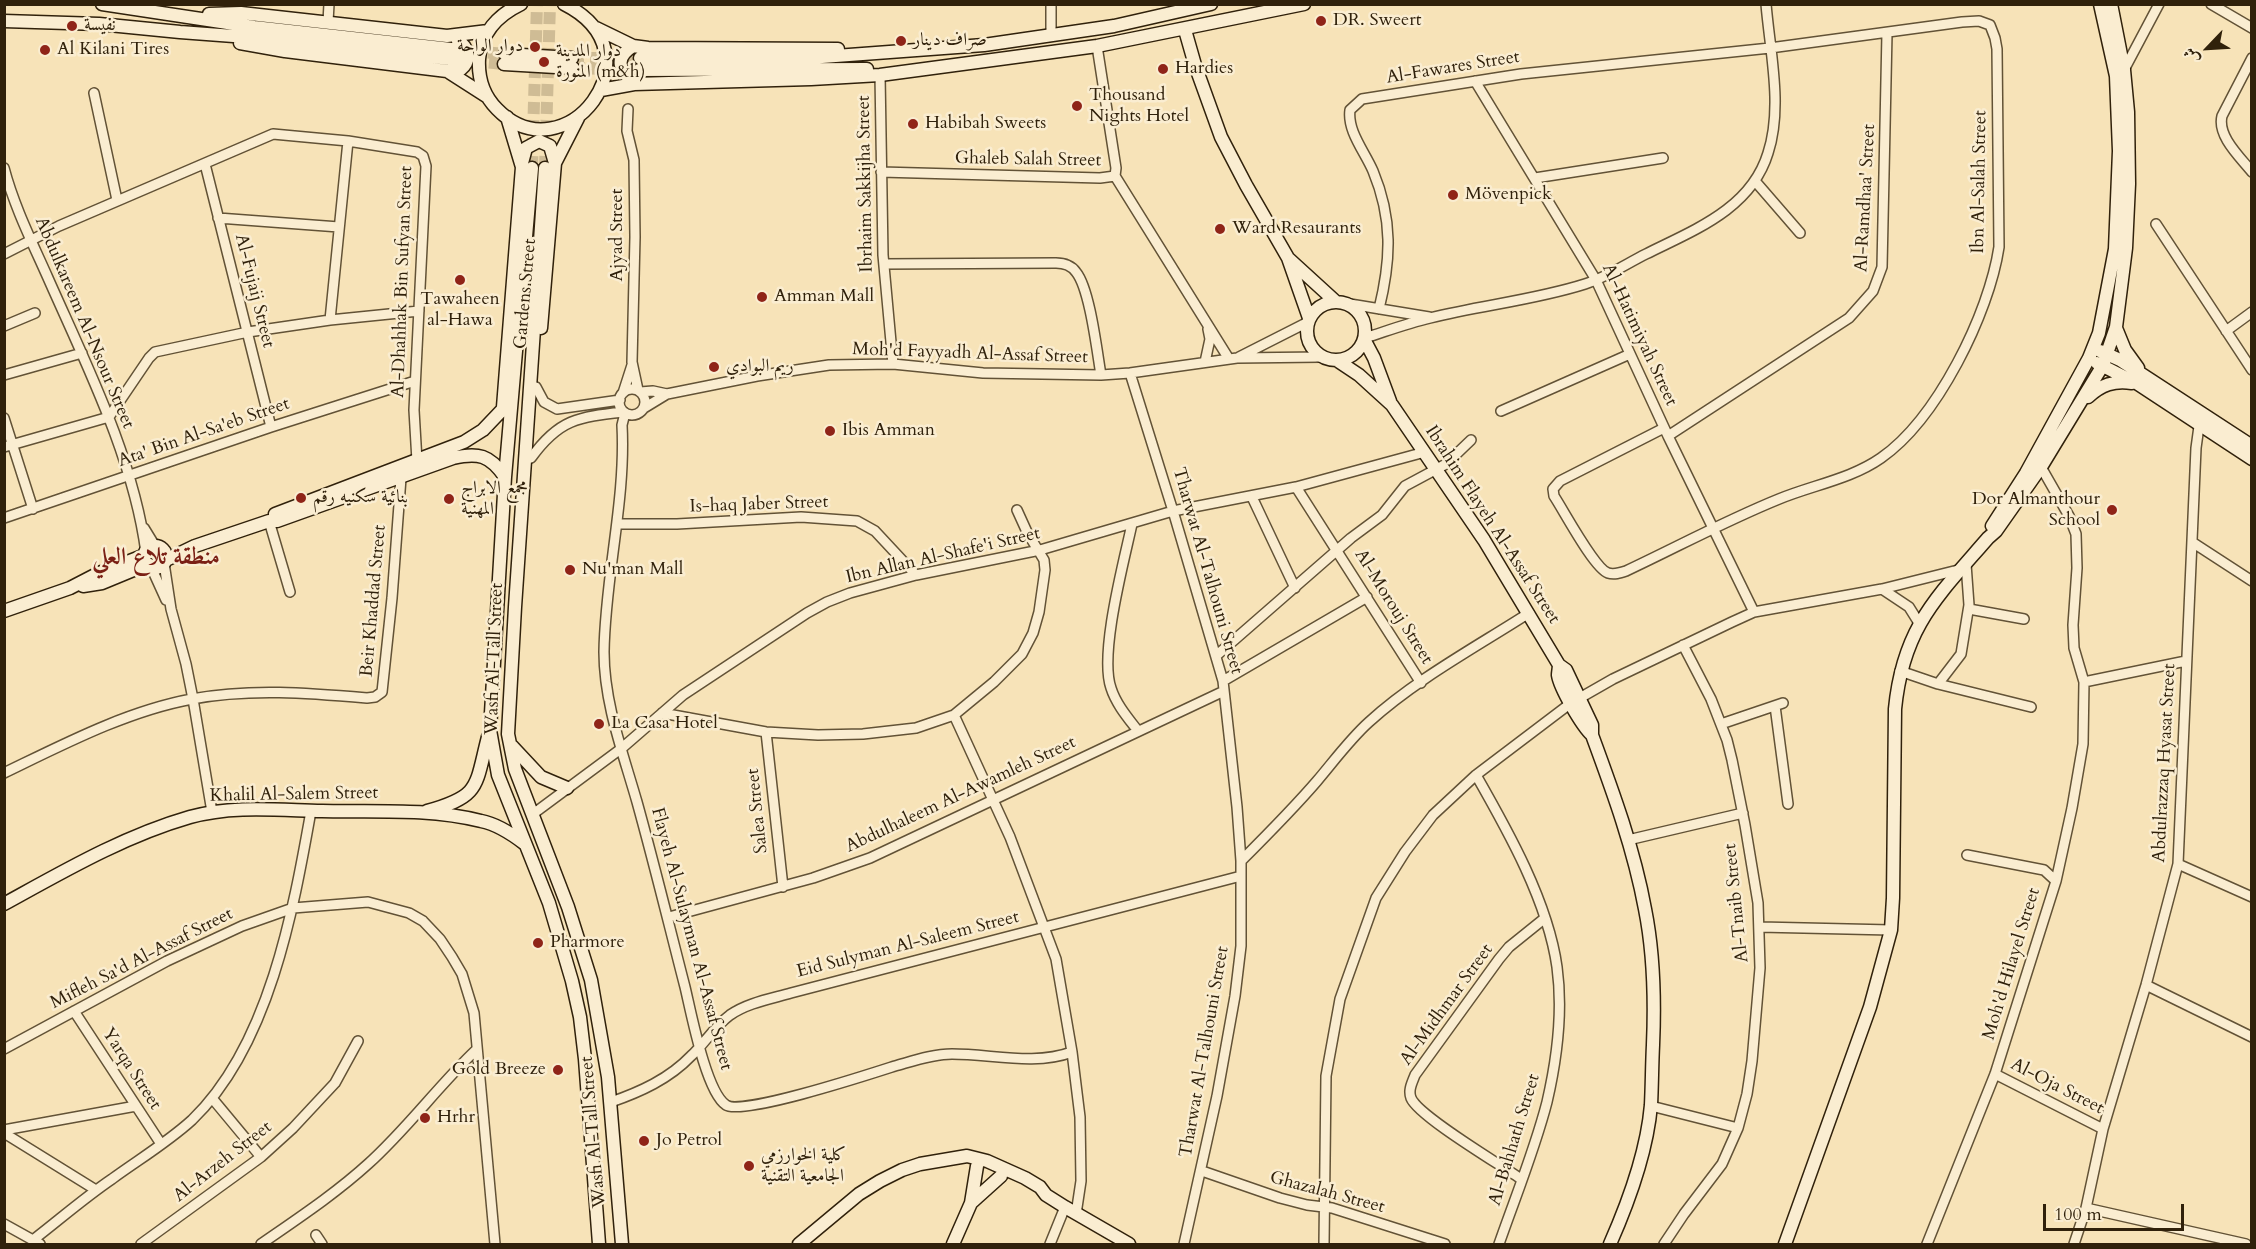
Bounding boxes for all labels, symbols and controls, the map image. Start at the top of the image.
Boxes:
place label: DR. Sweert [1333,10,1422,32]
marker: DR. Sweert [1314,14,1328,28]
place label: نفيسة [84,15,116,37]
north arrow [2178,18,2238,78]
marker: نفيسة [65,19,79,33]
place label: صراف دينار [913,30,987,52]
marker: صراف دينار [894,34,908,48]
place label: دوار الواحة [457,36,523,58]
place label: Al Kilani Tires [57,39,169,61]
marker: دوار الواحة [528,40,542,54]
place label: دوار المدينة المنورة (m&h) [556,41,645,84]
marker: Al Kilani Tires [38,43,52,57]
text: ش [2178,44,2205,67]
street label: Al-Fawares Street [1385,47,1521,89]
marker: دوار المدينة المنورة (m&h) [537,55,551,69]
place label: Hardies [1175,58,1233,80]
marker: Hardies [1156,62,1170,76]
place label: Thousand Nights Hotel [1089,85,1189,128]
street label: Ibrhaim Sakkijha Street [854,95,878,273]
marker: Thousand Nights Hotel [1070,99,1084,113]
street label: Ibn Al-Salah Street [1968,110,1992,254]
place label: Habibah Sweets [925,113,1046,135]
marker: Habibah Sweets [906,117,920,131]
street label: Al-Ramdhaa' Street [1851,123,1881,273]
street label: Ghaleb Salah Street [955,148,1101,172]
street label: Al-Dhahhak Bin Sufyan Street [388,166,418,398]
place label: Mövenpick [1465,184,1552,206]
marker: Mövenpick [1446,188,1460,202]
street label: Ajyad Street [607,189,629,281]
street label: Abdulkareem Al-Nsour Street [30,214,138,432]
place label: Ward Resaurants [1232,218,1361,240]
marker: Ward Resaurants [1213,222,1227,236]
street label: Al-Fujaij Street [229,232,279,350]
street label: Gardens Street [510,238,542,350]
street label: Al-Hatimiyah Street [1597,260,1681,410]
marker: Tawaheen al-Hawa [453,273,467,287]
place label: Amman Mall [774,286,874,308]
place label: Tawaheen al-Hawa [420,289,500,332]
marker: Amman Mall [755,290,769,304]
street label: Moh'd Fayyadh Al-Assaf Street [852,339,1088,369]
place label: ريم البوادي [726,356,794,378]
marker: ريم البوادي [707,360,721,374]
street label: Ata' Bin Al-Sa'eb Street [115,394,293,472]
place label: Ibis Amman [842,420,935,442]
street label: Ibrahim Flayeh Al-Assaf Street [1420,422,1564,628]
marker: Ibis Amman [823,424,837,438]
street label: Tharwat Al-Talhouni Street [1167,465,1247,677]
place label: مجمع الابراج المهنية [461,478,528,520]
place label: بنائية سكنيه رقم [313,487,408,509]
place label: Dor Almanthour School [1972,489,2100,532]
marker: بنائية سكنيه رقم [294,491,308,505]
marker: مجمع الابراج المهنية [442,492,456,506]
street label: Is-haq Jaber Street [689,492,829,518]
marker: Dor Almanthour School [2105,503,2119,517]
street label: Ibn Allan Al-Shafe'i Street [844,523,1042,589]
street label: Beir Khaddad Street [357,524,391,678]
district label: منطقة تلاع العلي [92,544,220,572]
street label: Al-Morouj Street [1349,546,1437,668]
place label: Nu'man Mall [582,559,683,581]
marker: Nu'man Mall [563,563,577,577]
street label: Wasfi Al-Tall Street [482,583,508,735]
street label: Abdulrazzaq Hyasat Street [2149,663,2181,863]
place label: La Casa Hotel [611,713,718,735]
marker: La Casa Hotel [592,717,606,731]
street label: Abdulhaleem Al-Awamleh Street [842,732,1080,858]
street label: Salea Street [743,767,773,855]
street label: Khalil Al-Salem Street [210,783,378,807]
street label: Flayeh Al-Sulayman Al-Assaf Street [646,805,736,1073]
street label: Al-Tnaib Street [1720,842,1754,964]
street label: Moh'd Hilayel Street [1979,885,2045,1043]
street label: Mifleh Sa'd Al-Assaf Street [47,903,237,1015]
street label: Eid Sulyman Al-Saleem Street [795,907,1021,983]
place label: Pharmore [550,932,625,954]
marker: Pharmore [531,936,545,950]
street label: Al-Midhmar Street [1396,940,1498,1070]
street label: Tharwat Al-Talhouni Street [1176,945,1234,1159]
street label: Yarqa Street [97,1024,165,1114]
street label: Al-Oja Street [2007,1054,2107,1120]
street label: Wasfi Al-Tall Street [577,1055,611,1209]
place label: Gold Breeze [452,1059,546,1081]
marker: Gold Breeze [551,1063,565,1077]
street label: Al-Bahhath Street [1485,1071,1545,1209]
place label: Hrhr [437,1107,475,1129]
marker: Hrhr [418,1111,432,1125]
street label: Al-Arzeh Street [169,1117,277,1207]
place label: Jo Petrol [656,1130,722,1152]
marker: Jo Petrol [637,1134,651,1148]
place label: كلية الخوارزمي الجامعية التقنية [761,1145,846,1188]
marker: كلية الخوارزمي الجامعية التقنية [742,1159,756,1173]
street label: Ghazalah Street [1267,1167,1387,1219]
scale bar [2046,1192,2187,1230]
text: 100 m [2054,1202,2102,1227]

